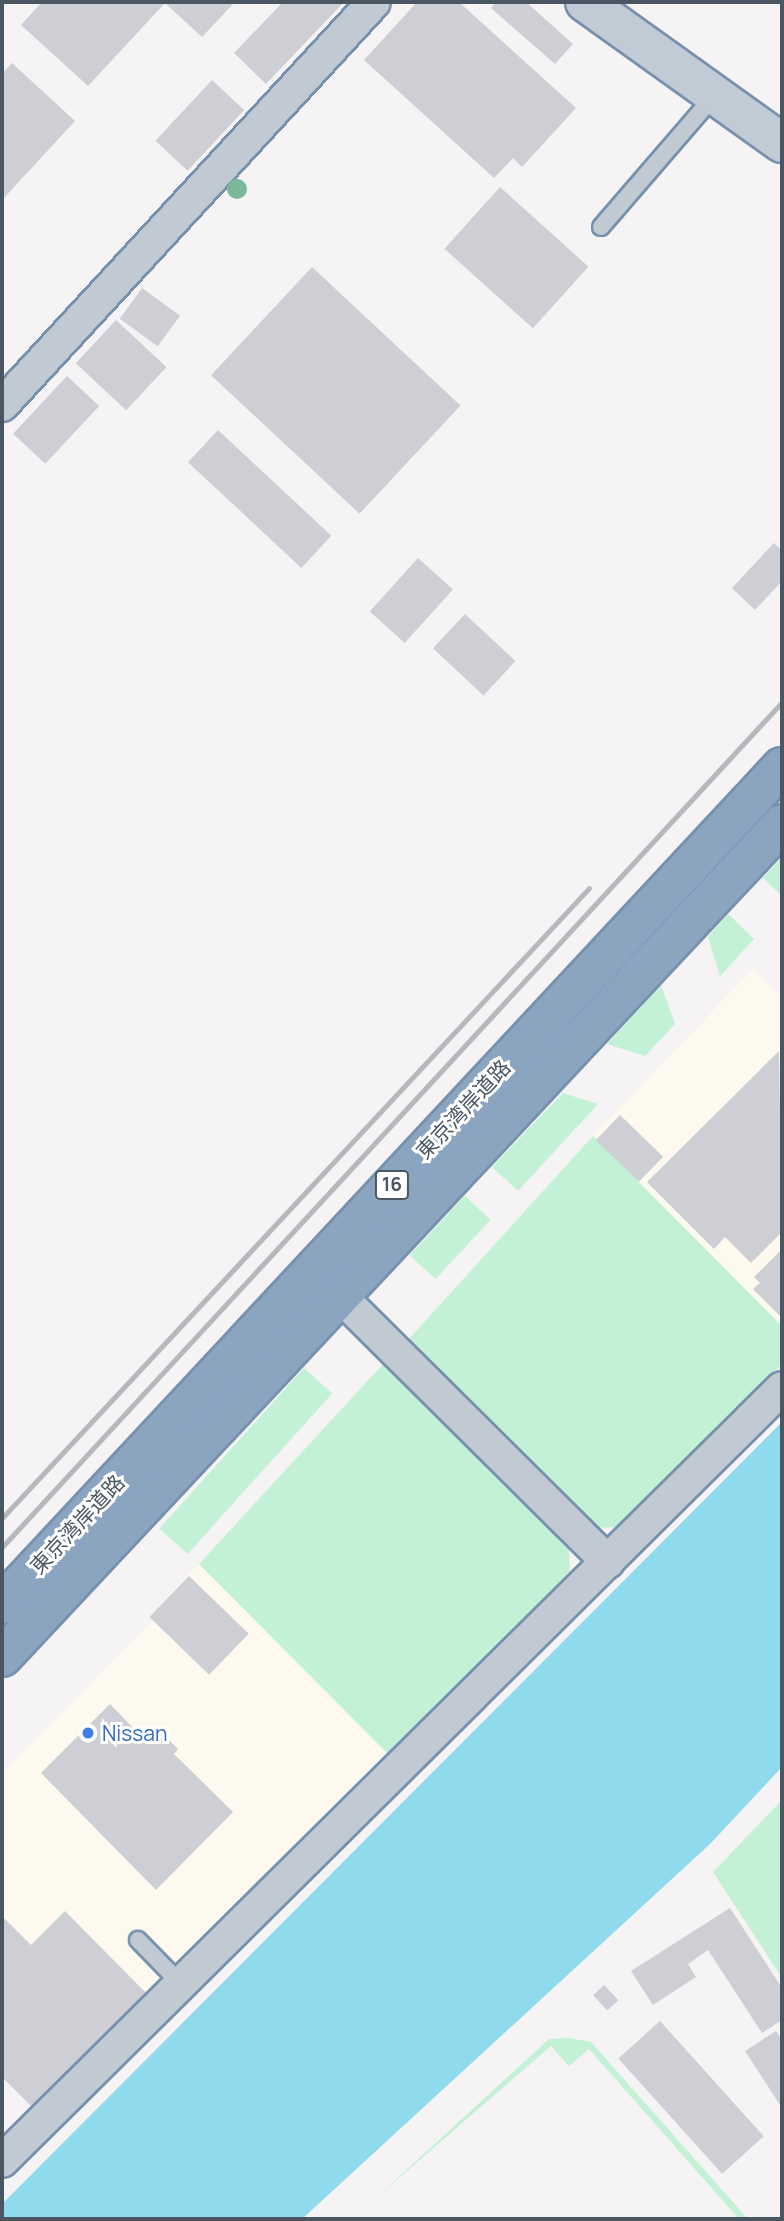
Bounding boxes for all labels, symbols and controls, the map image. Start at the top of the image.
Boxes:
street label: 東京湾岸道路 [411,1054,515,1164]
road number: 16 [374,1170,410,1200]
street label: 東京湾岸道路 [25,1469,129,1579]
place label: Nissan [102,1720,167,1746]
marker: Nissan [80,1725,96,1741]

